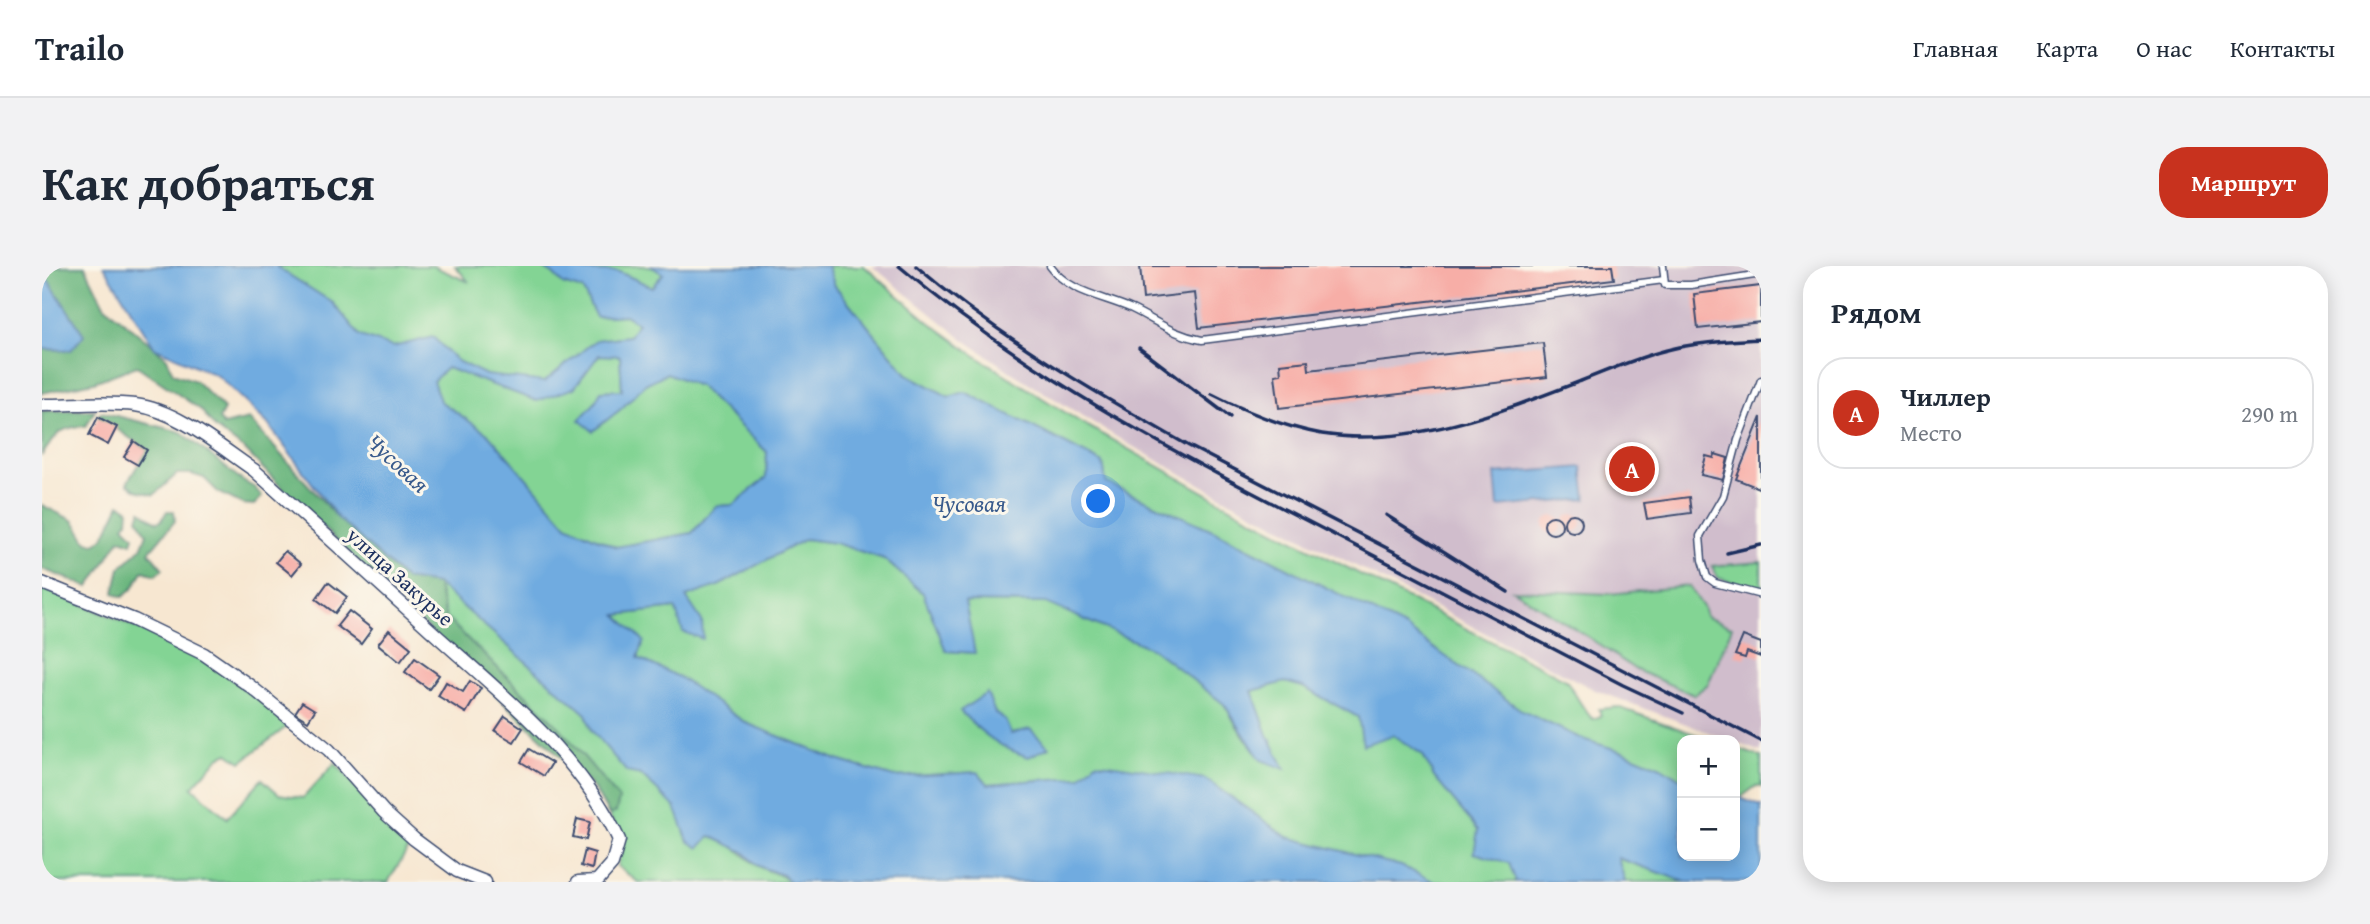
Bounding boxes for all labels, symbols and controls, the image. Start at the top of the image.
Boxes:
text: Trailo [35,24,124,72]
text: Главная [1913,31,1998,66]
text: Карта [2036,31,2098,66]
text: О нас [2136,31,2192,66]
text: Контакты [2230,31,2335,66]
text: Как добраться [42,146,375,218]
button: Маршрут [2159,147,2328,218]
text: Рядом [1831,290,1922,334]
text: Чиллер [1900,377,1991,416]
text: A [1849,397,1863,430]
text: 290 m [2241,397,2298,430]
text: Место [1900,416,1962,449]
water label: Чусовая [360,425,437,500]
pin: A [1609,443,1655,495]
your location [1081,484,1115,518]
water label: Чусовая [932,487,1006,520]
street label: улица Закурье [339,519,461,633]
map controls [1677,735,1740,861]
button: + [1677,735,1740,798]
button: − [1677,798,1740,861]

